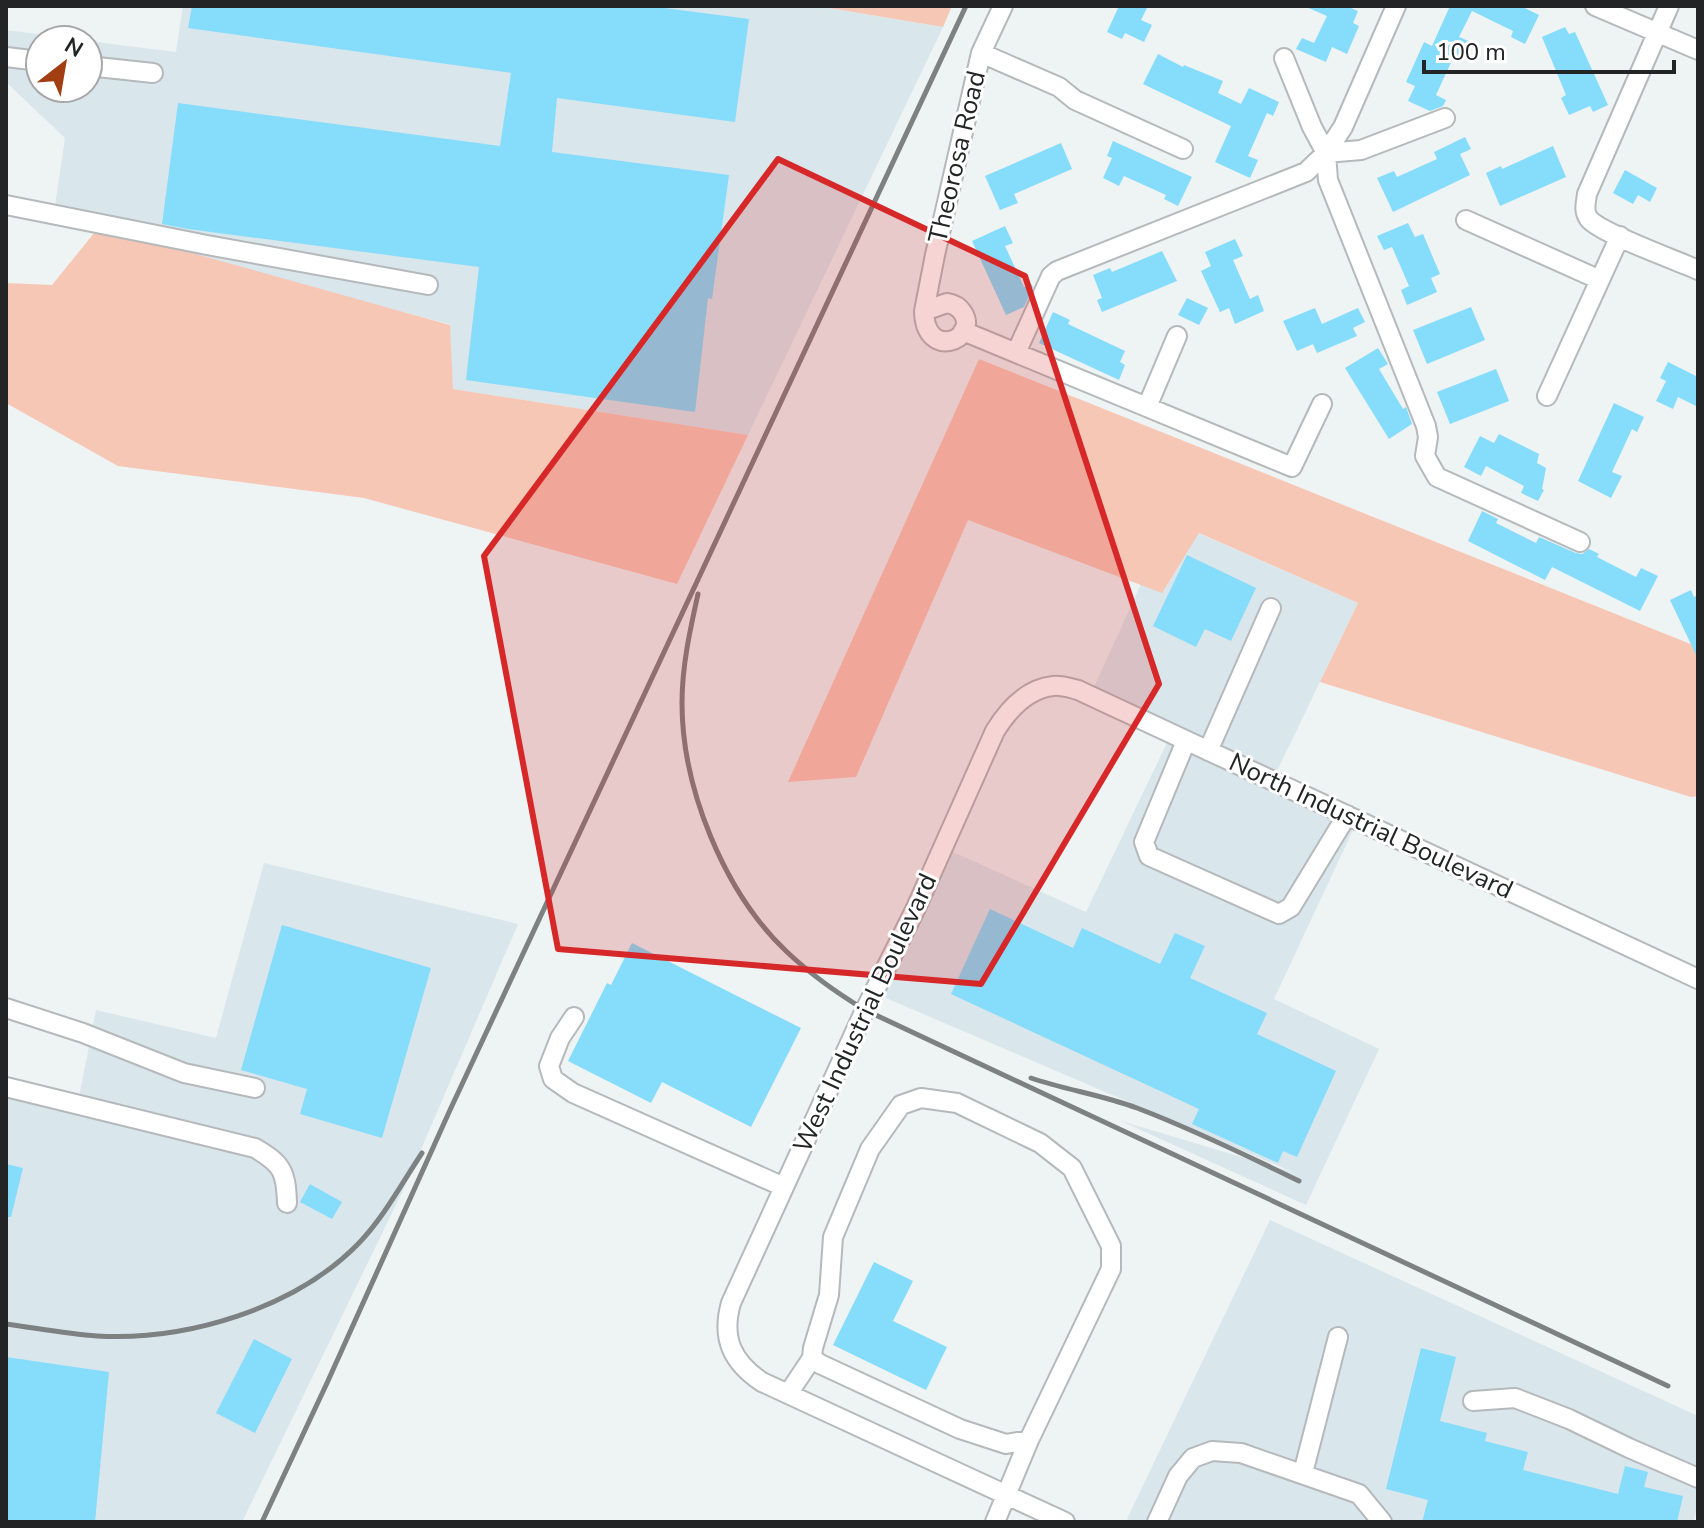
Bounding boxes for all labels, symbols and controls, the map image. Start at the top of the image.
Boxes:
north arrow [24,24,104,104]
scale bar [1424,24,1674,74]
text: N [59,31,89,65]
text: 100 m [1436,36,1506,68]
street label: Theorosa Road [920,67,994,247]
street label: North Industrial Boulevard [1223,745,1519,907]
street label: West Industrial Boulevard [785,868,945,1158]

